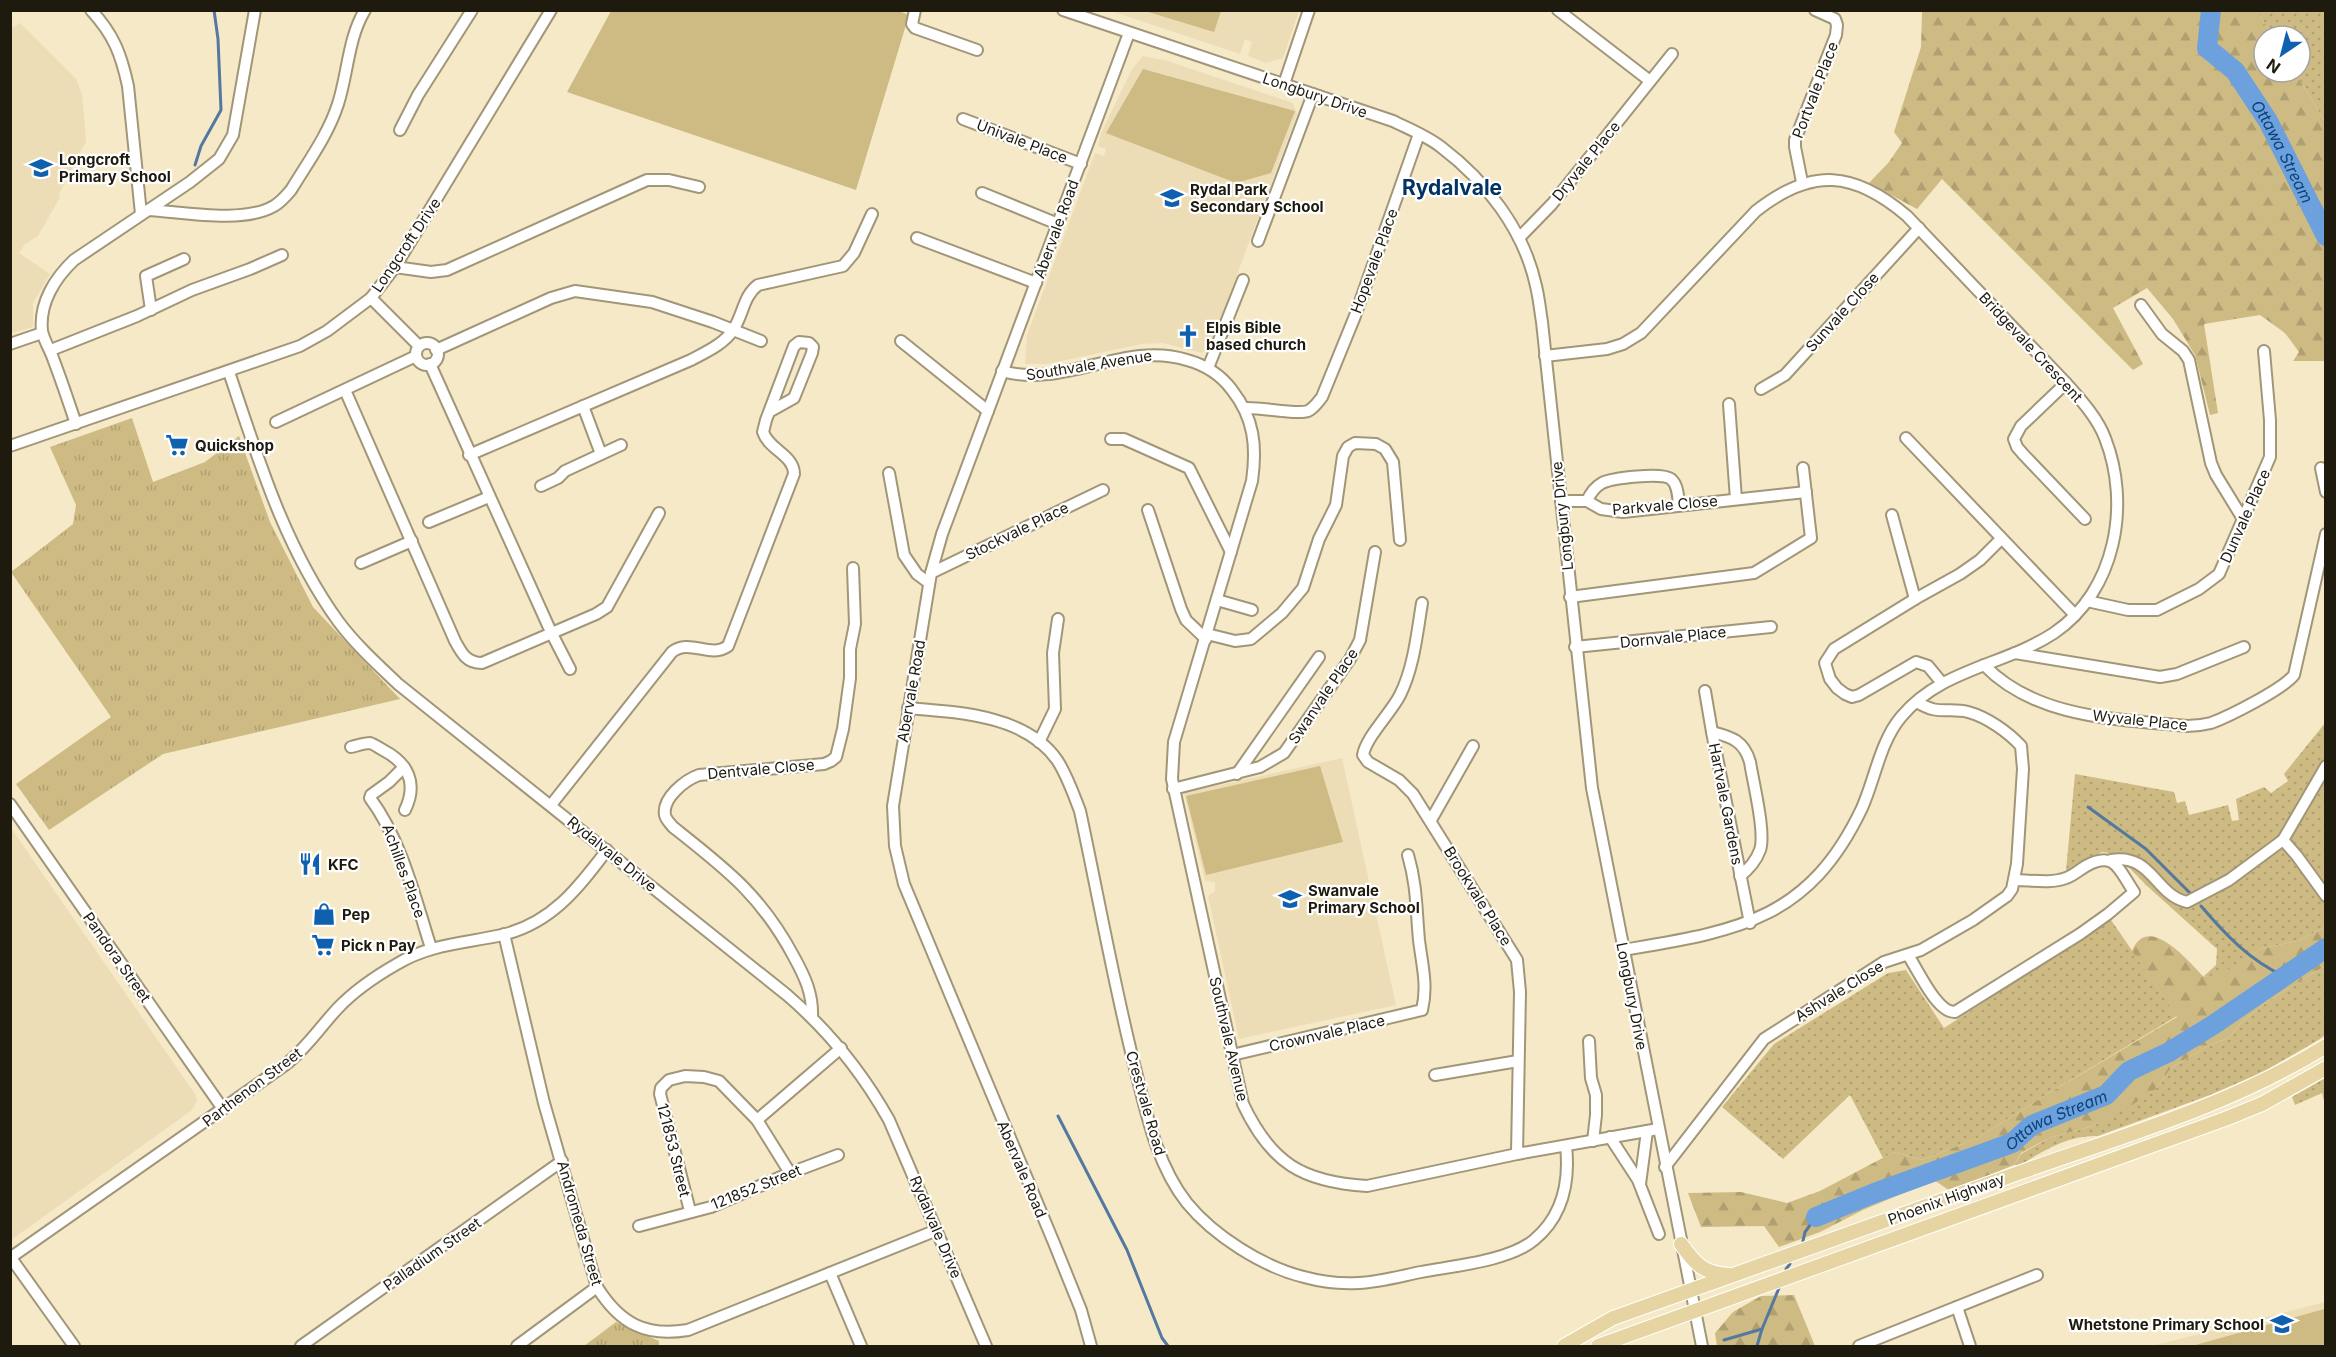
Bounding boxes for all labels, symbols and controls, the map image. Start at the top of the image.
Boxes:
north arrow [2252,24,2312,84]
street label: Portvale Place [1788,39,1842,141]
text: N [2263,55,2284,78]
street label: Longbury Drive [1260,68,1370,122]
water label: Ottawa Stream [2247,96,2318,206]
street label: Univale Place [974,115,1070,167]
street label: Dryvale Place [1548,117,1624,205]
place label: Longcroft Primary School [59,150,171,186]
school or university icon: Longcroft Primary School [28,155,54,181]
district label: Rydalvale [1402,175,1502,200]
street label: Abervale Road [1029,177,1083,281]
place label: Rydal Park Secondary School [1190,180,1324,216]
school or university icon: Rydal Park Secondary School [1159,185,1185,211]
street label: Longcroft Drive [367,194,445,296]
street label: Hopevale Place [1346,206,1402,316]
street label: Sunvale Close [1801,268,1883,356]
street label: Bridgevale Crescent [1975,288,2087,406]
place label: Elpis Bible based church [1206,318,1306,354]
church icon: Elpis Bible based church [1175,323,1201,349]
street label: Southvale Avenue [1025,346,1153,384]
supermarket icon: Quickshop [164,432,190,458]
place label: Quickshop [195,436,274,455]
street label: Longbury Drive [1547,461,1577,571]
street label: Dunvale Place [2216,466,2274,566]
street label: Parkvale Close [1611,491,1719,519]
street label: Stockvale Place [962,498,1072,564]
street label: Dornvale Place [1619,622,1727,652]
street label: Abervale Road [893,638,929,744]
street label: Swanvale Place [1284,645,1362,747]
street label: Wyvale Place [2091,706,2189,734]
street label: Hartvale Gardens [1705,741,1747,867]
street label: Dentvale Close [707,755,815,783]
street label: Rydalvale Drive [563,812,661,896]
street label: Achilles Place [378,821,430,921]
street label: Brookvale Place [1440,843,1516,949]
restaurant icon: KFC [297,851,323,877]
place label: KFC [328,855,359,874]
place label: Swanvale Primary School [1308,881,1420,917]
school or university icon: Swanvale Primary School [1277,886,1303,912]
shop icon: Pep [311,901,337,927]
place label: Pep [342,905,370,924]
street label: Pandora Street [79,908,155,1006]
supermarket icon: Pick n Pay [310,932,336,958]
place label: Pick n Pay [341,936,416,955]
street label: Longbury Drive [1612,941,1652,1051]
street label: Ashvale Close [1791,956,1887,1026]
street label: Southvale Avenue [1205,975,1253,1103]
street label: Crownvale Place [1267,1010,1387,1056]
street label: Parthenon Street [198,1043,306,1131]
street label: Crestvale Road [1122,1049,1170,1157]
water label: Ottawa Stream [2003,1086,2110,1155]
street label: 121853 Street [653,1101,695,1199]
street label: Abervale Road [993,1118,1051,1220]
street label: Andromeda Street [553,1158,607,1288]
street label: 121852 Street [708,1160,804,1214]
street label: Phoenix Highway [1885,1169,2008,1229]
street label: Rydalvale Drive [906,1173,966,1281]
street label: Palladium Street [379,1213,485,1295]
school or university icon: Whetstone Primary School [2269,1311,2295,1337]
place label: Whetstone Primary School [2068,1315,2264,1334]

